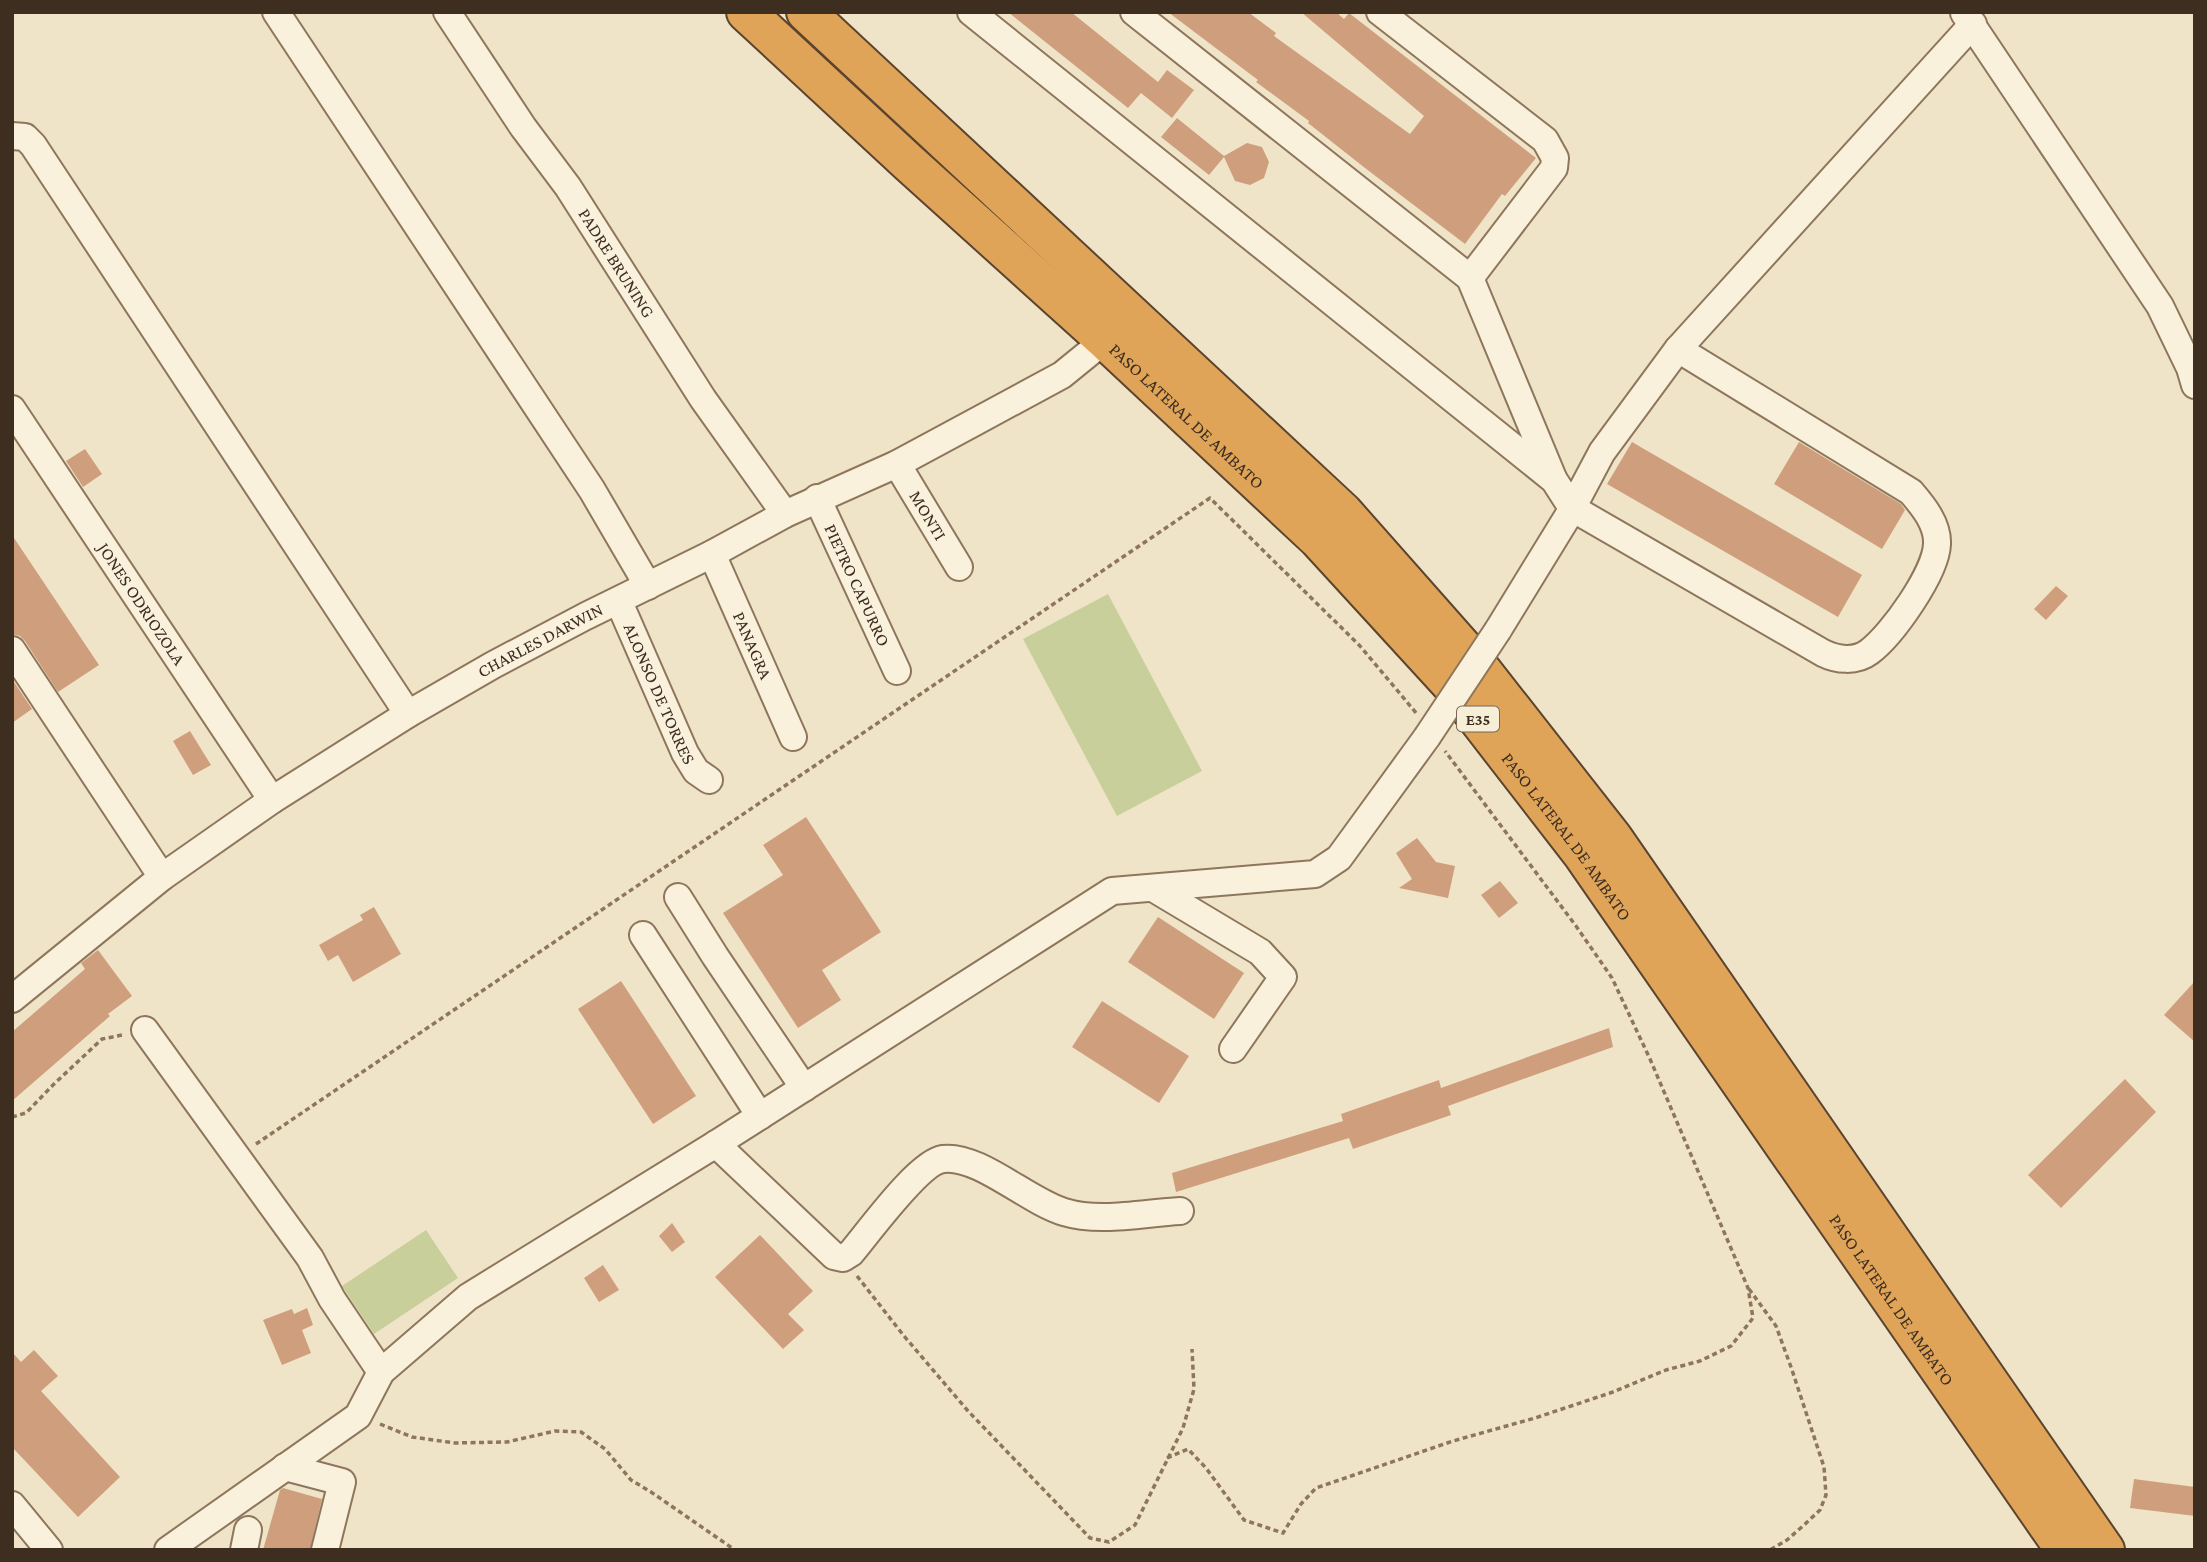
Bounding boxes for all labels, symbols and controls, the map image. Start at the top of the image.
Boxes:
street label: PADRE BRUNING [574,205,659,321]
street label: PASO LATERAL DE AMBATO [1105,339,1268,493]
street label: MONTI [905,487,950,544]
street label: PIETRO CAPURRO [820,521,894,649]
street label: JONES ODRIOZOLA [93,537,190,669]
street label: CHARLES DARWIN [474,599,606,682]
street label: PANAGRA [729,609,776,683]
street label: ALONSO DE TORRES [619,620,699,768]
road number: E35 [1457,706,1499,732]
street label: PASO LATERAL DE AMBATO [1498,749,1635,924]
street label: PASO LATERAL DE AMBATO [1825,1210,1958,1389]

